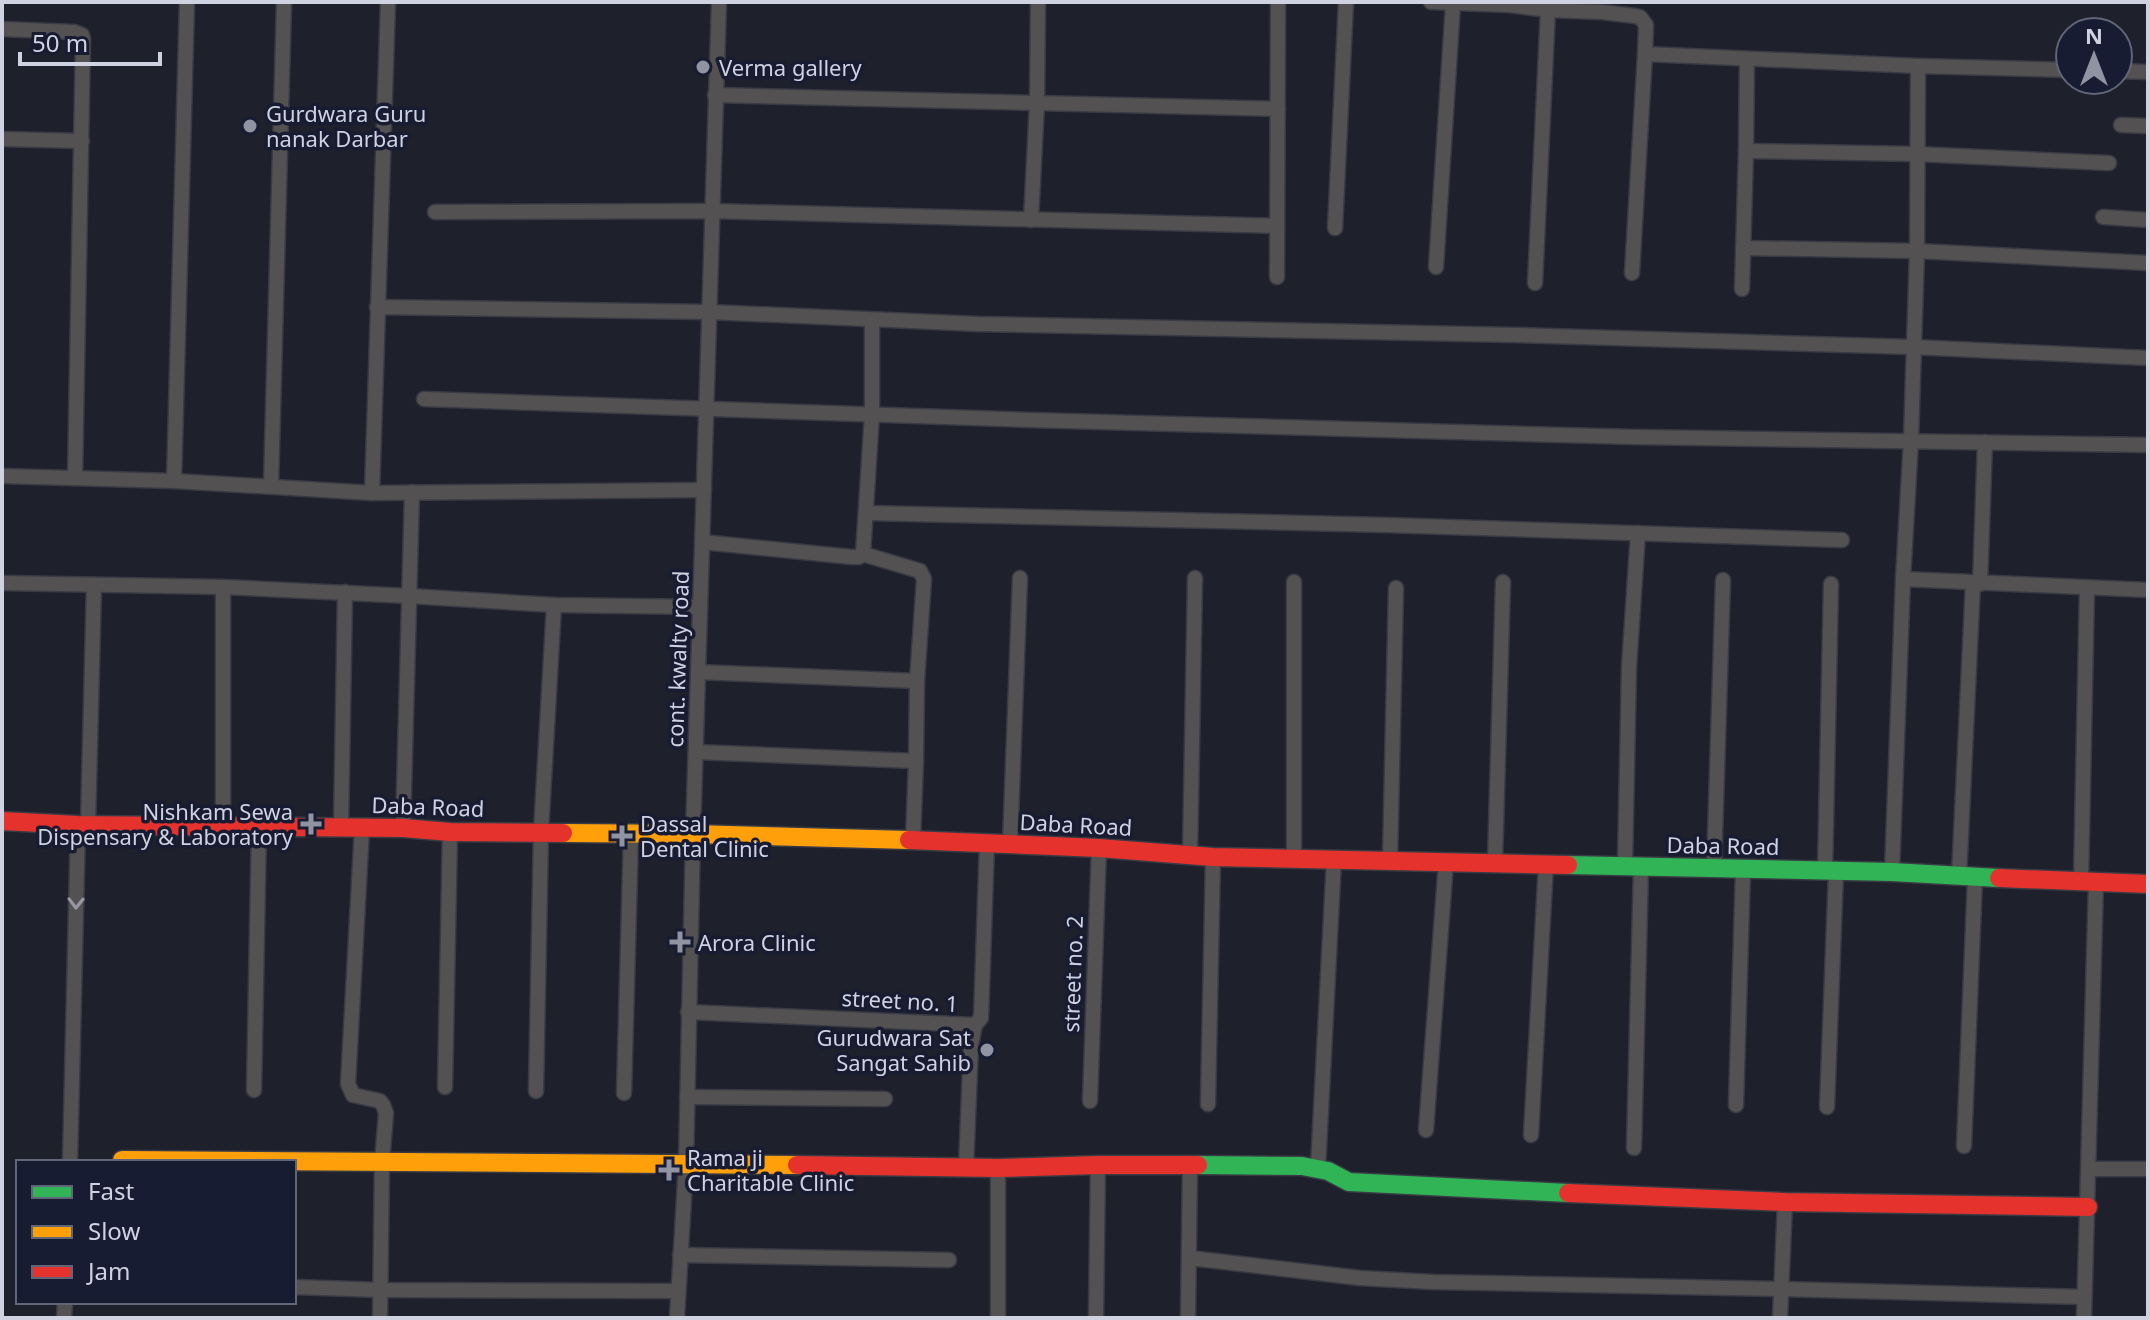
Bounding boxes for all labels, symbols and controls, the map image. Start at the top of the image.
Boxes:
scale bar [20,16,160,66]
north arrow [2054,16,2134,96]
text: N [2085,20,2103,50]
text: 50 m [32,26,88,59]
place label: Verma gallery [719,52,863,82]
marker: Verma gallery [694,58,712,76]
place label: Gurdwara Guru nanak Darbar [266,98,426,153]
marker: Gurdwara Guru nanak Darbar [241,117,259,135]
street label: cont. kwalty road [659,570,695,748]
street label: Daba Road [371,789,485,823]
place label: Nishkam Sewa Dispensary & Laboratory [37,796,294,851]
street label: Daba Road [1019,806,1133,842]
place label: Dassal Dental Clinic [640,808,769,863]
marker: Nishkam Sewa Dispensary & Laboratory [300,813,322,835]
marker: Dassal Dental Clinic [611,825,633,847]
street label: Daba Road [1666,829,1780,861]
one-way arrow [68,897,85,910]
street label: street no. 2 [1055,915,1089,1033]
place label: Arora Clinic [698,927,816,957]
marker: Arora Clinic [669,931,691,953]
street label: street no. 1 [841,982,959,1018]
place label: Gurudwara Sat Sangat Sahib [816,1022,971,1077]
marker: Gurudwara Sat Sangat Sahib [978,1041,996,1059]
place label: Rama ji Charitable Clinic [687,1142,854,1197]
marker: Rama ji Charitable Clinic [658,1159,680,1181]
legend [16,1160,296,1304]
text: Fast [88,1174,134,1207]
text: Slow [88,1214,140,1247]
text: Jam [86,1254,130,1287]

